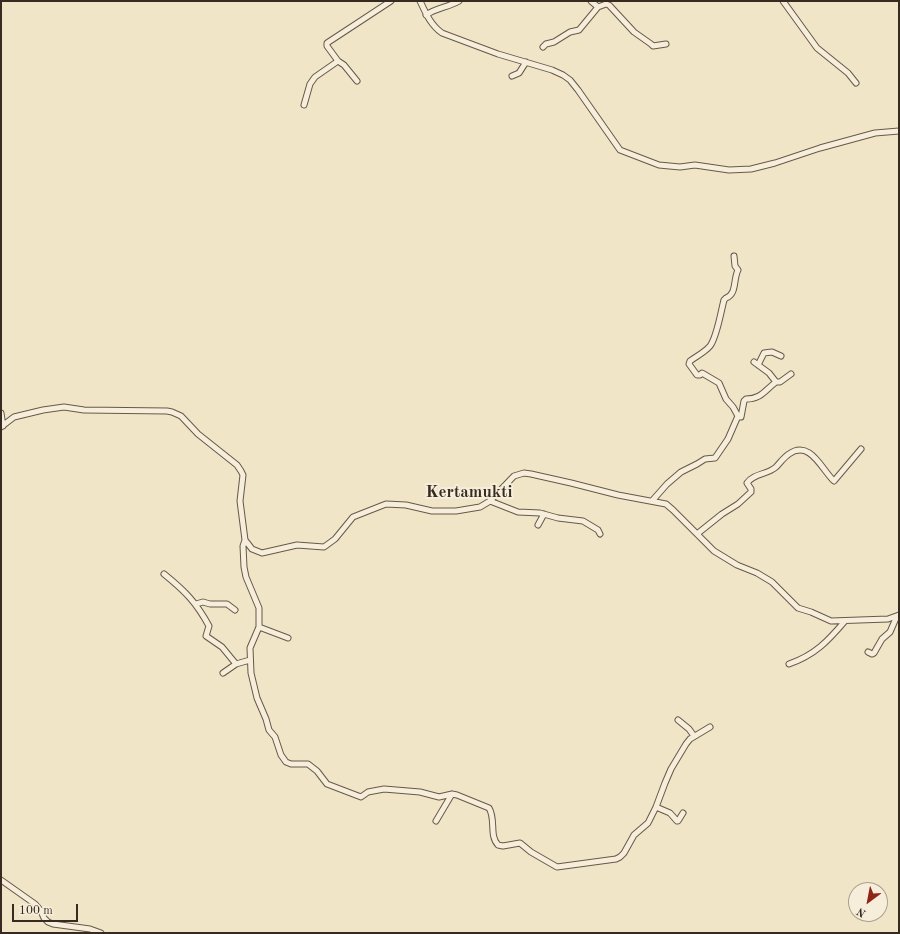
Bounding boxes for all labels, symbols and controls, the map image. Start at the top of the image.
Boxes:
district label: Kertamukti [425,483,513,503]
north arrow [848,882,888,922]
scale bar [14,896,80,922]
text: 100 m [19,905,53,917]
text: N [855,905,868,919]

